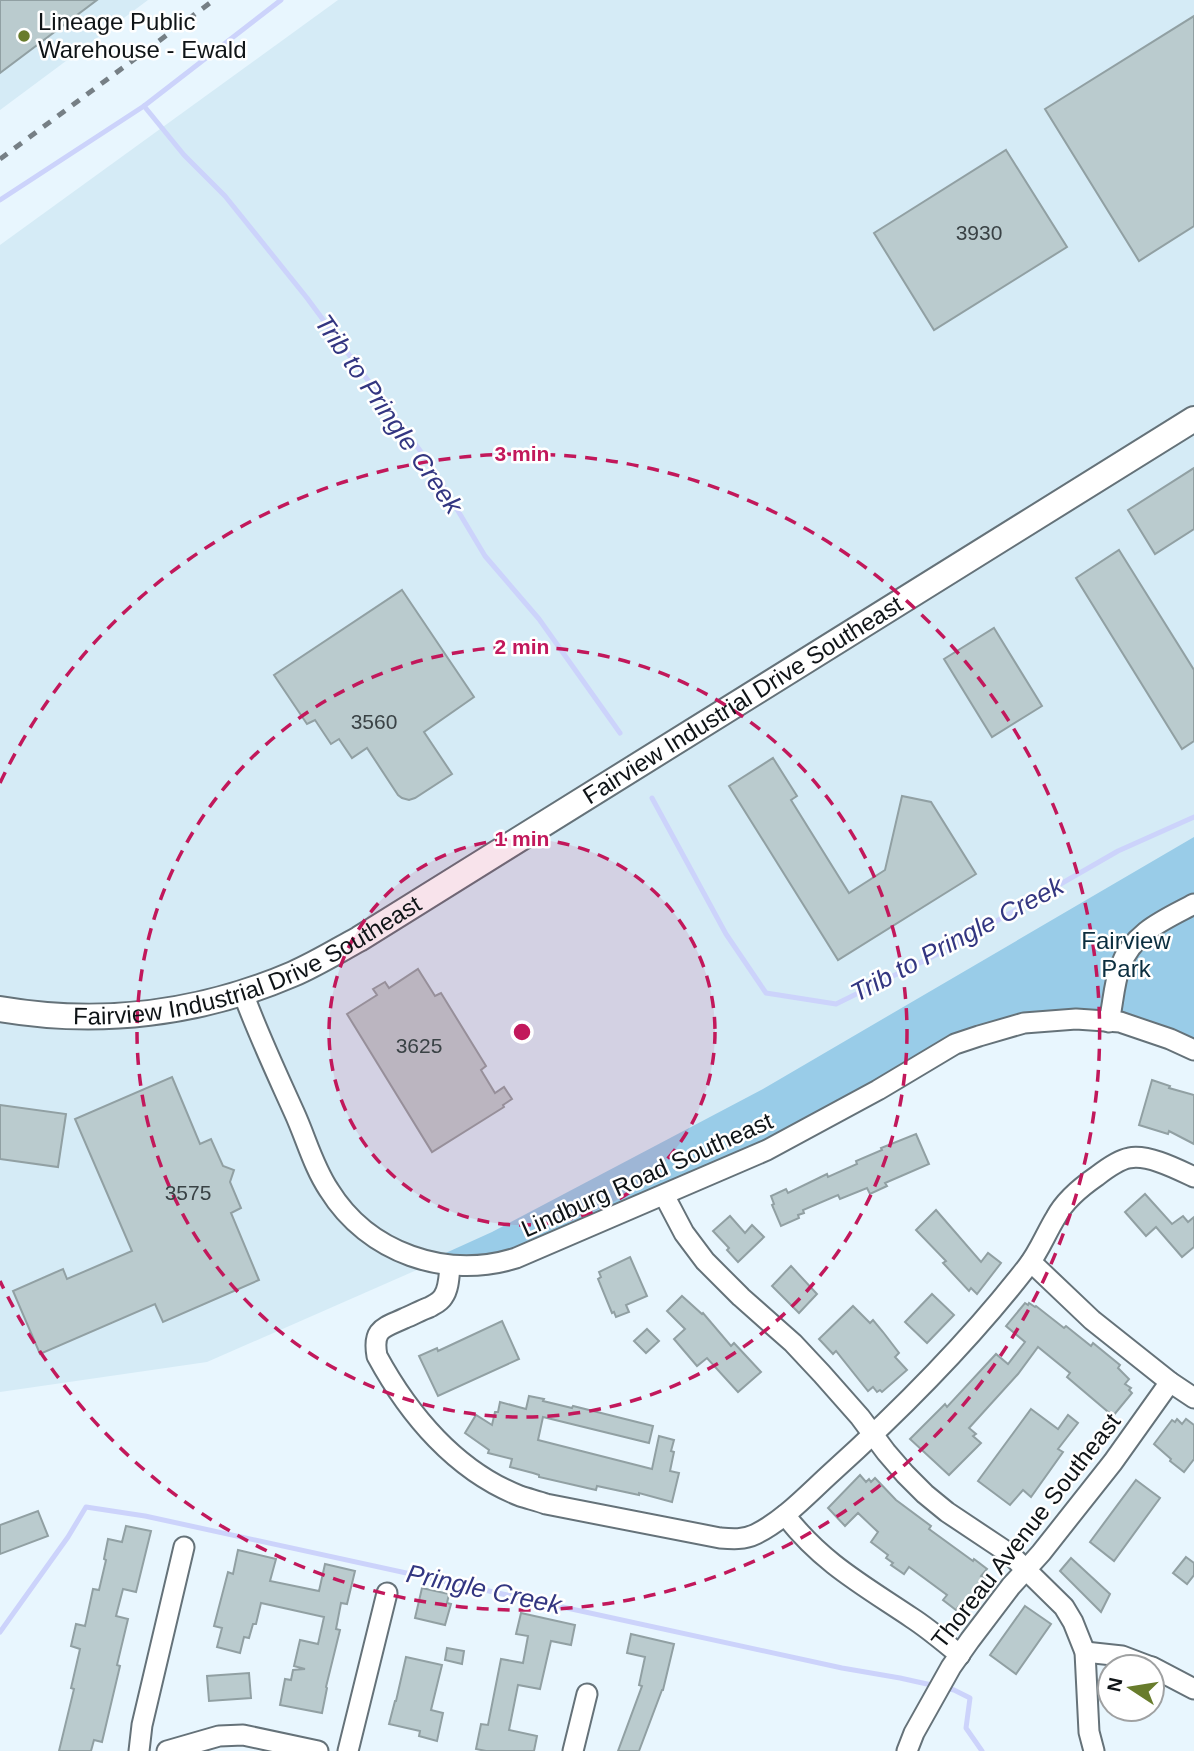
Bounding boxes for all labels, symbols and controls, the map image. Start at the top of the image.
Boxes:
place label: Lineage Public Warehouse - Ewald [38,8,247,63]
marker: Lineage Public Warehouse - Ewald [16,28,32,44]
house number: 3930 [956,221,1002,244]
water label: Trib to Pringle Creek [309,309,470,521]
text: 3 min [495,442,549,465]
street label: Fairview Industrial Drive Southeast [578,590,907,809]
text: 2 min [495,635,549,658]
house number: 3560 [351,710,397,733]
text: 1 min [495,827,549,850]
water label: Trib to Pringle Creek [846,869,1070,1008]
street label: Fairview Industrial Drive Southeast [73,890,426,1030]
park label: Fairview Park [1081,927,1171,982]
centre of rings [510,1020,534,1044]
house number: 3625 [396,1034,442,1057]
street label: Lindburg Road Southeast [517,1107,777,1242]
house number: 3575 [165,1181,211,1204]
street label: Thoreau Avenue Southeast [926,1408,1126,1653]
water label: Pringle Creek [404,1558,566,1620]
north arrow [1096,1653,1166,1723]
text: N [1103,1676,1127,1693]

